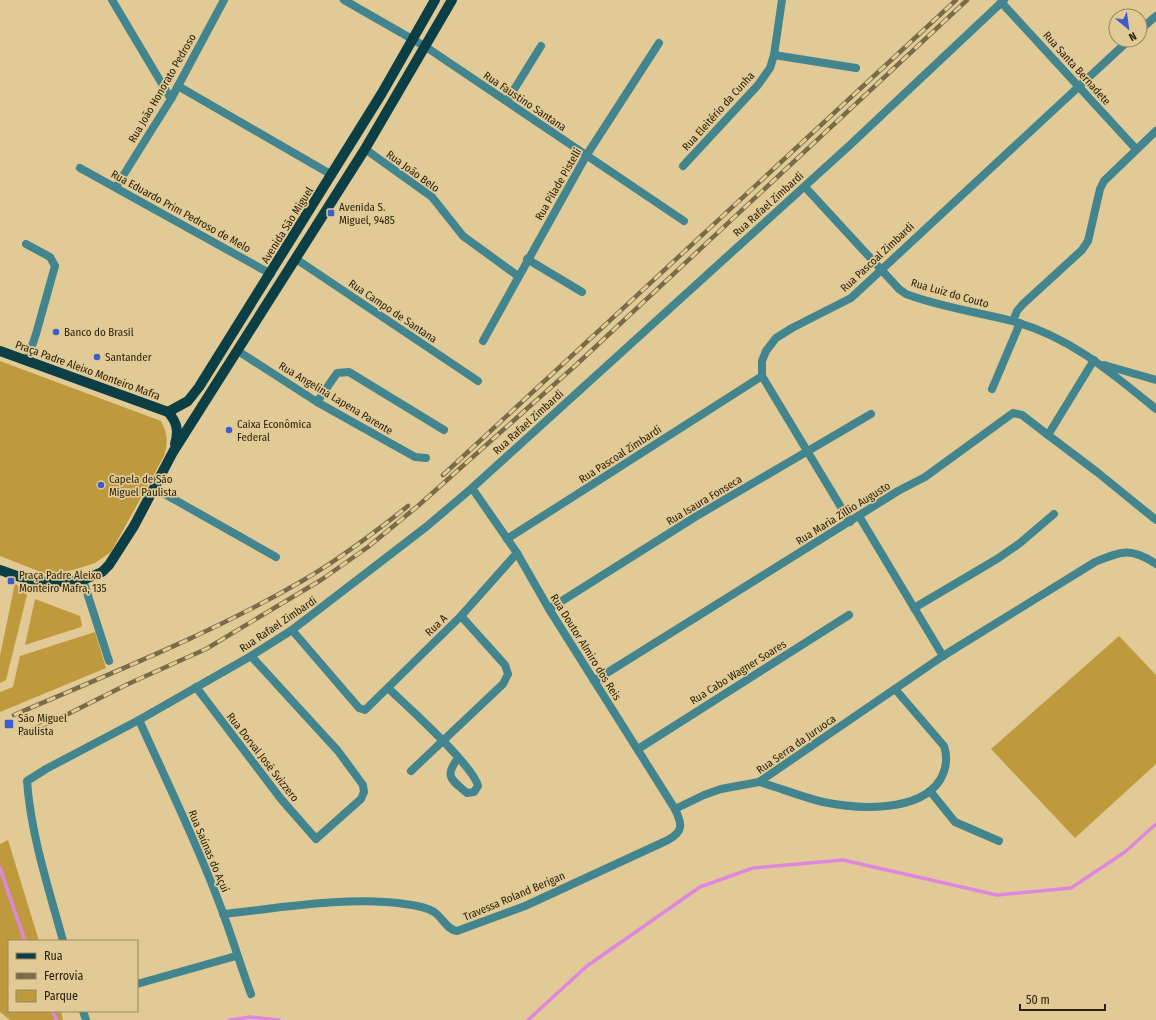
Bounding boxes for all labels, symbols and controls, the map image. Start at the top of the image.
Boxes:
north arrow [1108,8,1148,48]
street label: Rua Santa Bernadete [1040,29,1113,108]
text: N [1127,29,1139,44]
street label: Rua João Honorato Pedroso [126,31,199,145]
street label: Rua Faustino Santana [481,69,569,134]
street label: Rua Eleitério da Cunha [680,69,757,153]
street label: Rua Pilade Pistelli [533,146,584,223]
street label: Rua João Belo [384,148,442,195]
street label: Rua Eduardo Prim Pedroso de Melo [109,168,253,255]
street label: Rua Rafael Zimbardi [730,169,806,239]
street label: Avenida São Miguel [259,185,316,266]
place label: Avenida S. Miguel, 9485 [339,201,395,227]
marker: Avenida S. Miguel, 9485 [326,208,336,218]
street label: Rua Pascoal Zimbardi [838,220,917,295]
street label: Rua Luiz do Couto [909,276,990,311]
street label: Rua Campo de Santana [346,277,439,346]
place label: Banco do Brasil [64,326,134,339]
marker: Banco do Brasil [51,327,61,337]
street label: Praça Padre Aleixo Monteiro Mafra [14,338,162,403]
place label: Santander [105,351,152,364]
marker: Santander [92,352,102,362]
street label: Rua Angelina Lapena Parente [276,359,395,438]
street label: Rua Rafael Zimbardi [490,387,566,457]
place label: Caixa Econômica Federal [237,418,311,444]
street label: Rua Pascoal Zimbardi [577,423,664,486]
marker: Caixa Econômica Federal [224,425,234,435]
place label: Capela de São Miguel Paulista [109,473,177,499]
street label: Rua Isaura Fonseca [664,473,744,528]
street label: Rua Maria Zillio Augusto [794,479,893,548]
marker: Capela de São Miguel Paulista [96,480,106,490]
place label: Praça Padre Aleixo Monteiro Mafra, 135 [19,569,107,595]
marker: Praça Padre Aleixo Monteiro Mafra, 135 [6,576,16,586]
street label: Rua Doutor Almiro dos Reis [548,592,624,703]
street label: Rua Rafael Zimbardi [237,594,319,655]
street label: Rua A [423,612,450,639]
street label: Rua Cabo Wagner Soares [688,637,789,707]
street label: Rua Dorval José Svizzero [224,710,301,804]
place label: São Miguel Paulista [18,712,67,738]
street label: Rua Serra da Juruoca [754,712,838,777]
marker: São Miguel Paulista [3,718,15,730]
street label: Rua Saúnas do Açuí [185,808,232,894]
street label: Travessa Roland Berigan [461,869,567,924]
legend [8,940,138,1012]
text: Rua [44,949,63,963]
text: Ferrovia [44,969,83,983]
scale bar [1020,986,1105,1012]
text: Parque [44,989,78,1003]
text: 50 m [1026,993,1050,1007]

